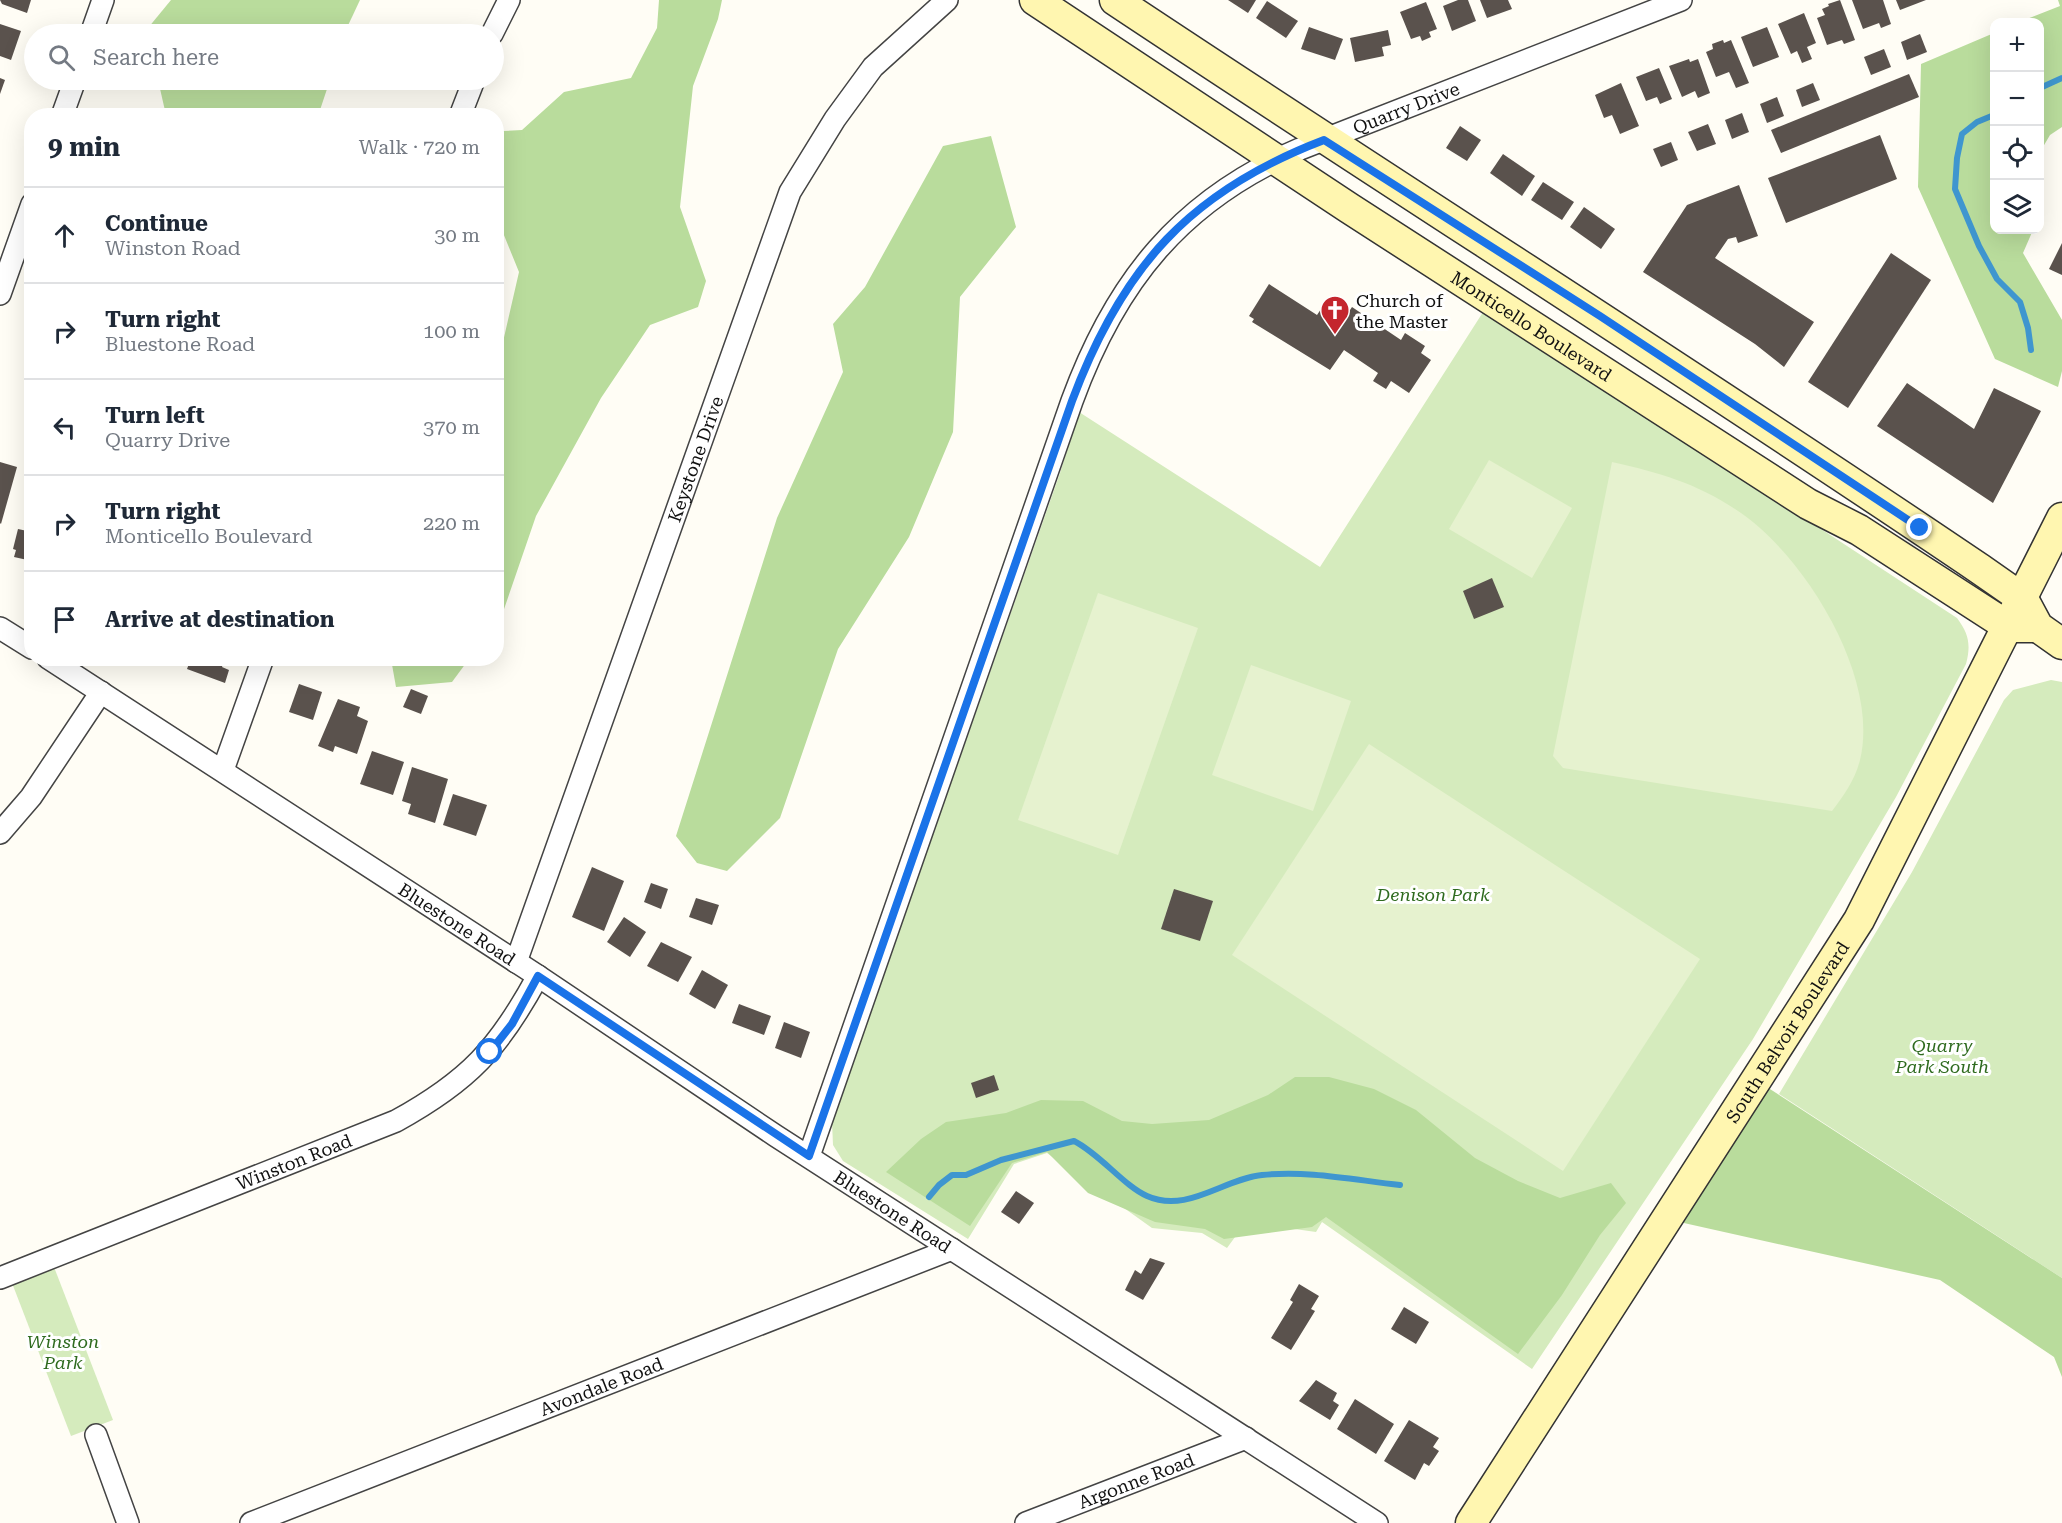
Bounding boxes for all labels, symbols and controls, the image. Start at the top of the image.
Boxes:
map controls [1990,18,2044,234]
button: + [1990,18,2044,72]
search box [24,24,504,90]
icon: search [45,41,78,74]
text: Search here [93,45,219,70]
button: − [1990,72,2044,126]
street label: Quarry Drive [1350,77,1462,138]
button: locate [1990,126,2044,180]
text: 9 min [48,132,120,162]
text: Walk · 720 m [359,135,480,159]
button: layers [1990,180,2044,234]
text: Continue [105,211,208,236]
icon: ahead [48,219,81,252]
text: 30 m [434,223,480,247]
text: Winston Road [105,236,241,260]
street label: Monticello Boulevard [1447,266,1616,386]
place label: Church of the Master [1356,290,1448,332]
church icon: Church of the Master [1319,294,1351,336]
text: Turn right [105,307,220,332]
icon: right [48,315,81,348]
text: 100 m [423,319,480,343]
text: Bluestone Road [105,332,255,356]
street label: Keystone Drive [663,393,727,525]
text: Turn left [105,403,205,428]
icon: left [48,411,81,444]
text: 370 m [423,415,480,439]
text: Quarry Drive [105,428,230,452]
text: Turn right [105,499,220,524]
icon: right [48,507,81,540]
text: 220 m [423,511,480,535]
route end [1906,514,1932,540]
text: Monticello Boulevard [105,524,313,548]
icon: arrive [48,603,81,636]
text: Arrive at destination [105,607,334,632]
street label: Bluestone Road [395,878,520,970]
park label: Denison Park [1375,884,1490,905]
street label: South Belvoir Boulevard [1721,937,1853,1126]
park label: Quarry Park South [1894,1035,1989,1077]
route start [476,1038,502,1064]
street label: Winston Road [233,1129,355,1194]
street label: Bluestone Road [830,1166,956,1257]
park label: Winston Park [27,1331,99,1373]
street label: Avondale Road [537,1352,666,1420]
street label: Argonne Road [1075,1448,1197,1512]

